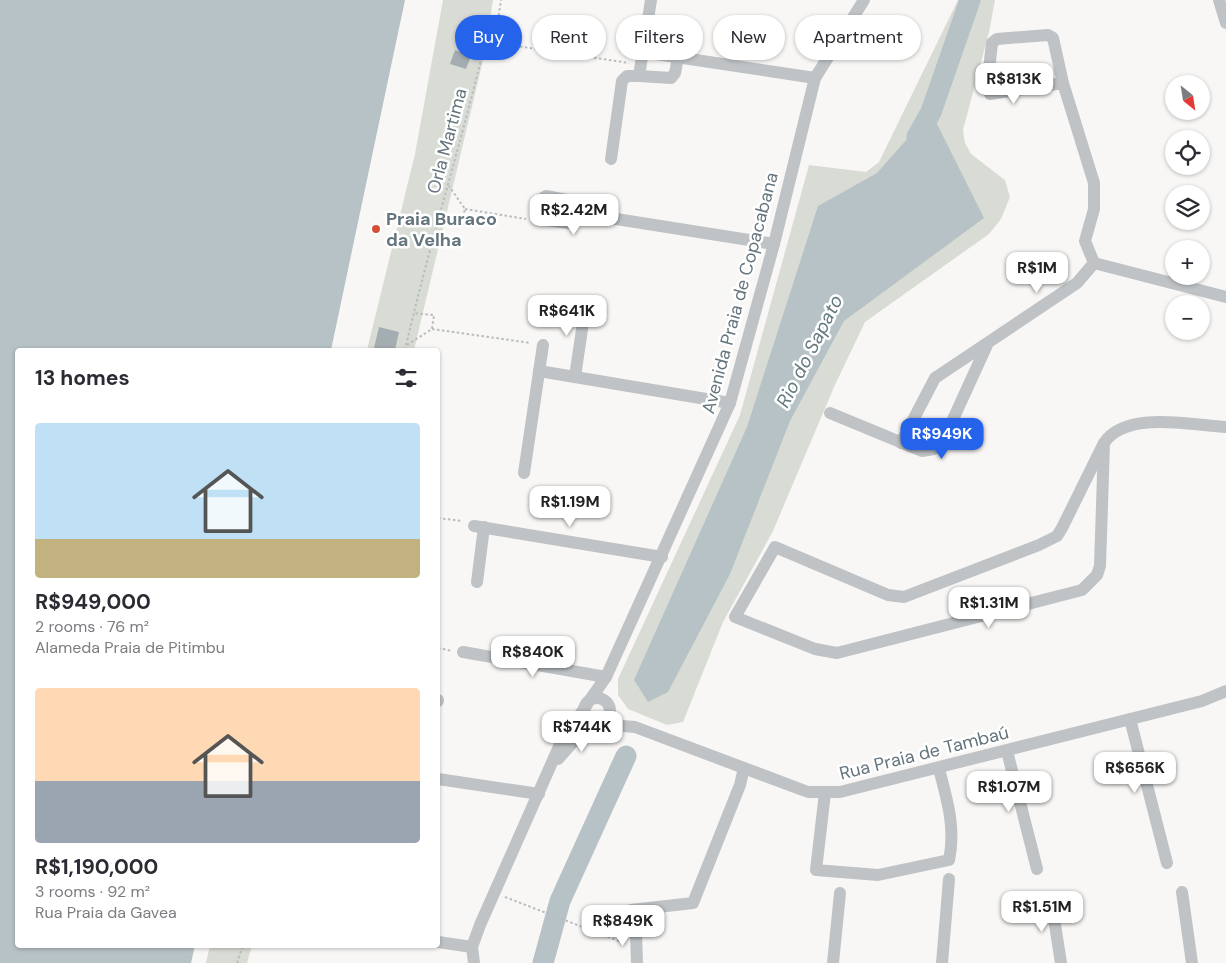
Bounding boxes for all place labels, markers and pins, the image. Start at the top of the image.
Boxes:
pin: R$813K [973,62,1055,105]
pin: R$2.42M [528,194,620,236]
place label: Praia Buraco da Velha [386,207,497,252]
marker: Praia Buraco da Velha [370,223,382,235]
pin: R$1M [1007,252,1067,294]
pin: R$641K [526,294,608,337]
pin: R$949K [901,418,983,460]
pin: R$1.19M [524,486,616,528]
pin: R$1.31M [943,586,1035,629]
pin: R$840K [492,636,574,678]
pin: R$744K [541,710,623,753]
pin: R$656K [1094,752,1176,794]
pin: R$1.07M [963,770,1055,813]
pin: R$1.51M [996,890,1088,933]
pin: R$849K [582,904,664,947]

